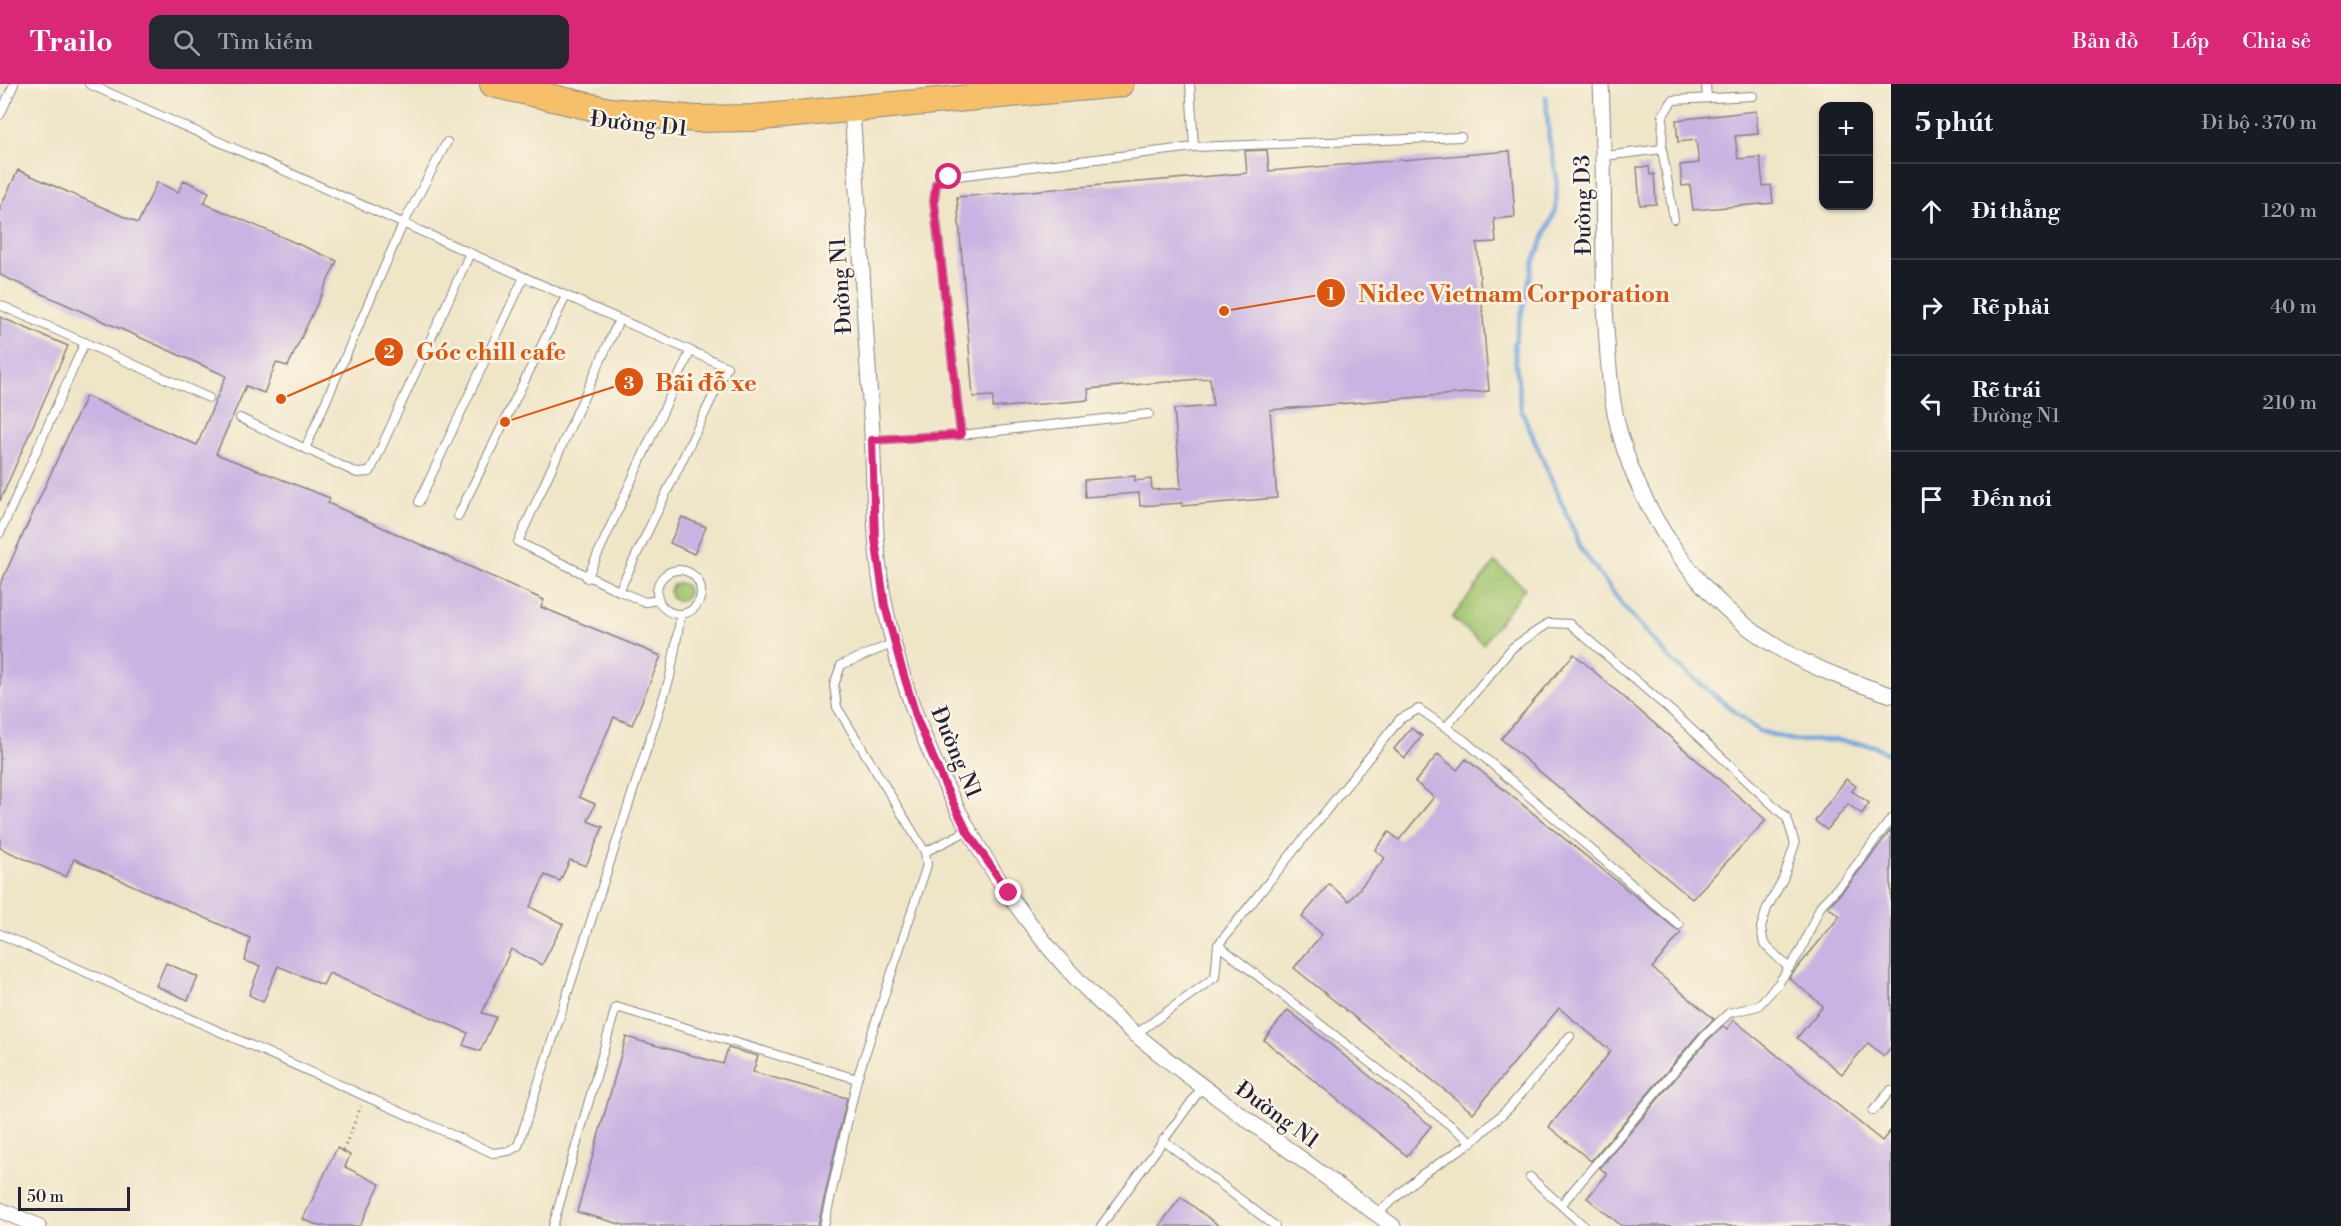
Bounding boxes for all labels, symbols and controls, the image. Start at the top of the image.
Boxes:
search box [149,15,569,69]
text: Trailo [30,25,113,60]
icon: search [170,26,203,59]
text: Tìm kiếm [218,29,313,56]
text: Bản đồ [2073,29,2139,55]
text: Lớp [2172,29,2209,55]
text: Chia sẻ [2242,29,2311,55]
map controls [1819,102,1873,210]
button: + [1819,102,1873,156]
street label: Đường D1 [589,106,689,143]
text: 5 phút [1915,107,1993,139]
text: Đi bộ · 370 m [2201,111,2317,136]
street label: Đường D3 [1569,155,1598,255]
button: − [1819,156,1873,210]
route start [935,163,961,189]
icon: ahead [1915,195,1948,228]
text: Đi thẳng [1972,198,2060,225]
text: 120 m [2262,199,2317,224]
street label: Đường N1 [825,236,858,335]
callout: Nidec Vietnam Corporation [1316,272,1682,314]
text: Nidec Vietnam Corporation [1358,280,1670,310]
text: 1 [1327,283,1336,306]
icon: right [1915,291,1948,324]
text: Rẽ phải [1972,294,2050,321]
text: 40 m [2270,295,2317,320]
callout: Góc chill cafe [374,331,578,373]
text: Góc chill cafe [416,338,566,368]
text: 2 [383,341,395,364]
callout: Bãi đỗ xe [614,361,769,403]
text: Bãi đỗ xe [655,369,757,399]
text: 3 [624,372,635,395]
text: Rẽ trái [1972,377,2041,404]
icon: left [1915,387,1948,420]
text: 210 m [2262,391,2317,416]
text: Đường N1 [1972,404,2060,429]
icon: arrive [1915,483,1948,516]
text: Đến nơi [1972,486,2052,513]
street label: Đường N1 [924,703,987,803]
route end [995,879,1021,905]
street label: Đường N1 [1230,1076,1325,1155]
scale bar [18,1184,130,1212]
text: 50 m [27,1187,64,1207]

